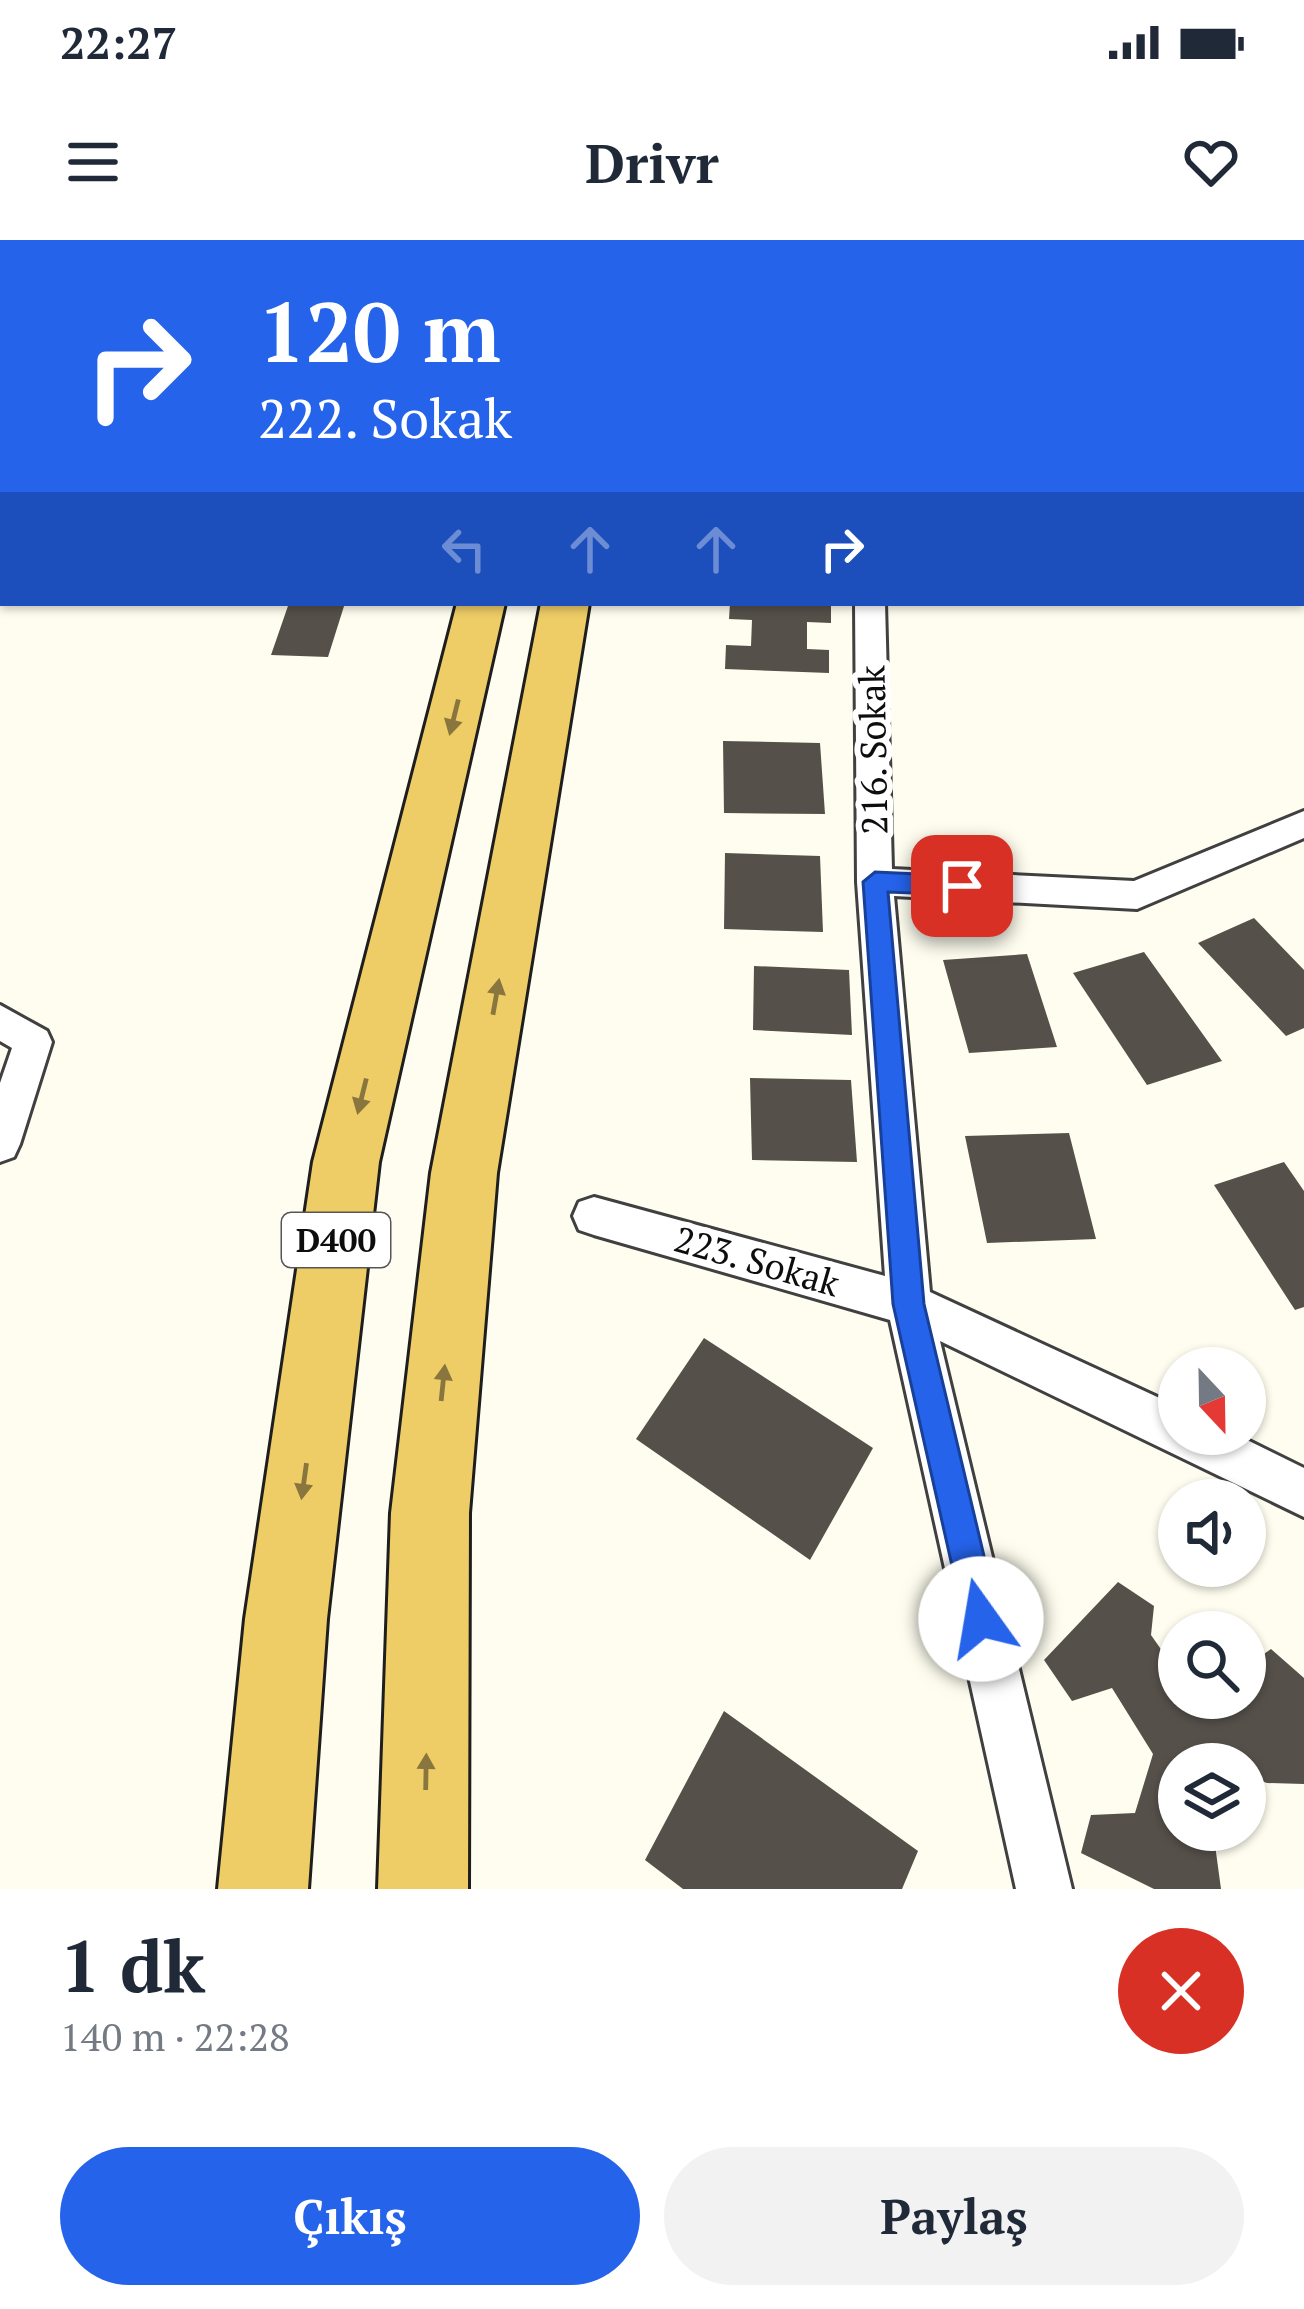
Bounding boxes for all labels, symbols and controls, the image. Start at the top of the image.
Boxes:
text: 22:27 [60,12,177,72]
text: Drivr [585,127,719,198]
icon: menu [60,129,126,195]
icon: heart [1178,129,1244,195]
text: 120 m [258,275,501,386]
icon: right [60,288,216,444]
text: 222. Sokak [258,382,512,453]
icon: left [431,516,497,582]
icon: ahead [557,516,623,582]
icon: ahead [683,516,749,582]
icon: right [809,516,875,582]
street label: 216. Sokak [848,664,897,835]
one-way arrow [444,698,463,735]
pin [911,835,1013,937]
icon: arrive [929,853,995,919]
one-way arrow [487,977,505,1015]
one-way arrow [352,1077,371,1114]
road number: D400 [282,1213,390,1267]
street label: 223. Sokak [669,1215,845,1307]
north arrow [1158,1347,1266,1455]
map controls [1158,1347,1266,1851]
one-way arrow [434,1364,453,1401]
one-way arrow [294,1463,313,1500]
button: sound [1158,1479,1266,1587]
position arrow [918,1556,1044,1682]
button: search [1158,1611,1266,1719]
button: layers [1158,1743,1266,1851]
one-way arrow [416,1752,435,1790]
text: 1 dk [60,1917,205,2013]
button: close [1118,1928,1244,2054]
text: 140 m · 22:28 [60,2010,290,2062]
button: Çıkış [60,2147,640,2285]
button: Paylaş [664,2147,1244,2285]

